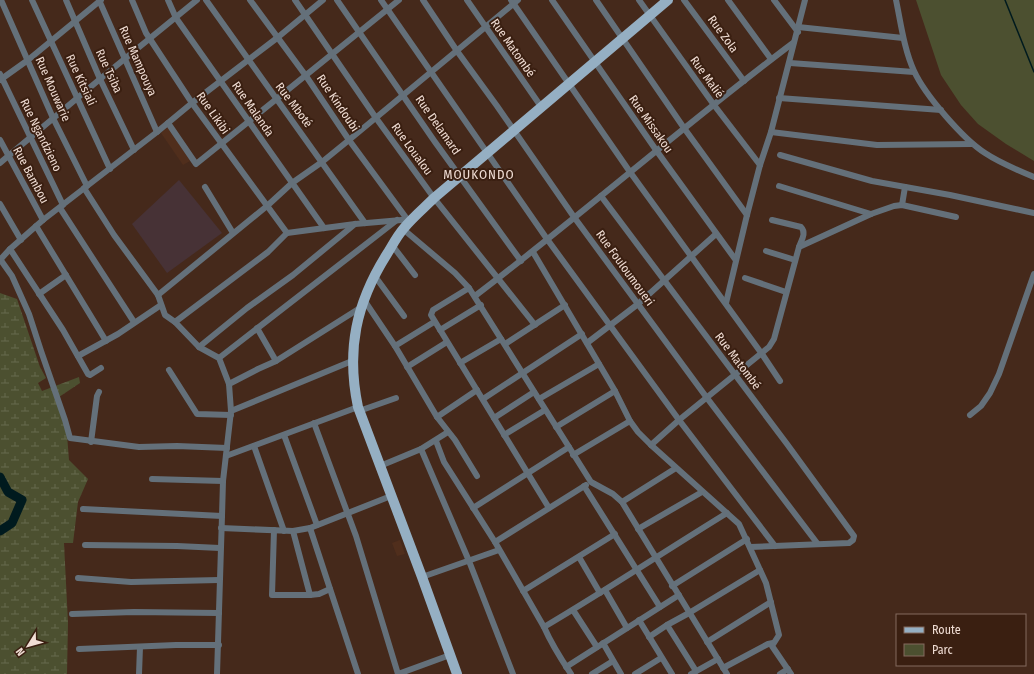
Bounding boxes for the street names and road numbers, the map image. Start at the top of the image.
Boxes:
street label: Rue Zola [705,13,741,55]
street label: Rue Matombé [488,16,538,80]
street label: Rue Mampouya [116,24,160,98]
street label: Rue Tsiba [93,47,125,95]
street label: Rue Kitsiali [63,52,99,108]
street label: Rue Malié [687,53,727,101]
street label: Rue Mouwarie [32,54,74,124]
street label: Rue Kindoubi [314,72,362,134]
street label: Rue Malanda [229,79,277,139]
street label: Rue Mboté [273,80,315,130]
street label: Rue Likibi [194,89,232,137]
street label: Rue Missakou [626,92,676,156]
street label: Rue Delamard [413,93,463,157]
street label: Rue Ngandzieno [17,96,65,174]
street label: Rue Loualou [389,120,435,178]
street label: Rue Bambou [10,144,52,206]
street label: Rue Fouloumoueri [593,228,657,308]
street label: Rue Matombé [712,330,764,392]

